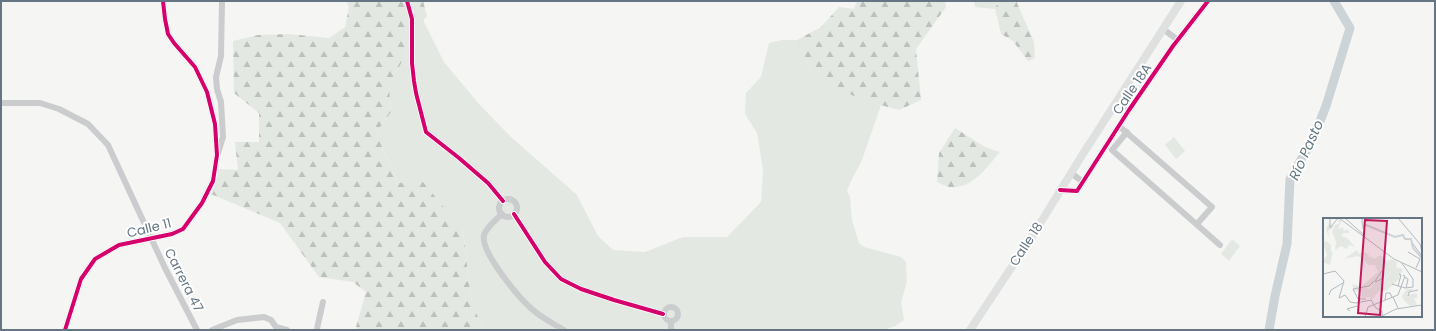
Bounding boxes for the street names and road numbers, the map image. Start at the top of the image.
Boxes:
street label: Calle 18A [1108,60,1156,118]
street label: Calle 11 [125,213,173,243]
street label: Calle 18 [1005,218,1047,270]
street label: Carrera 47 [160,245,208,315]

